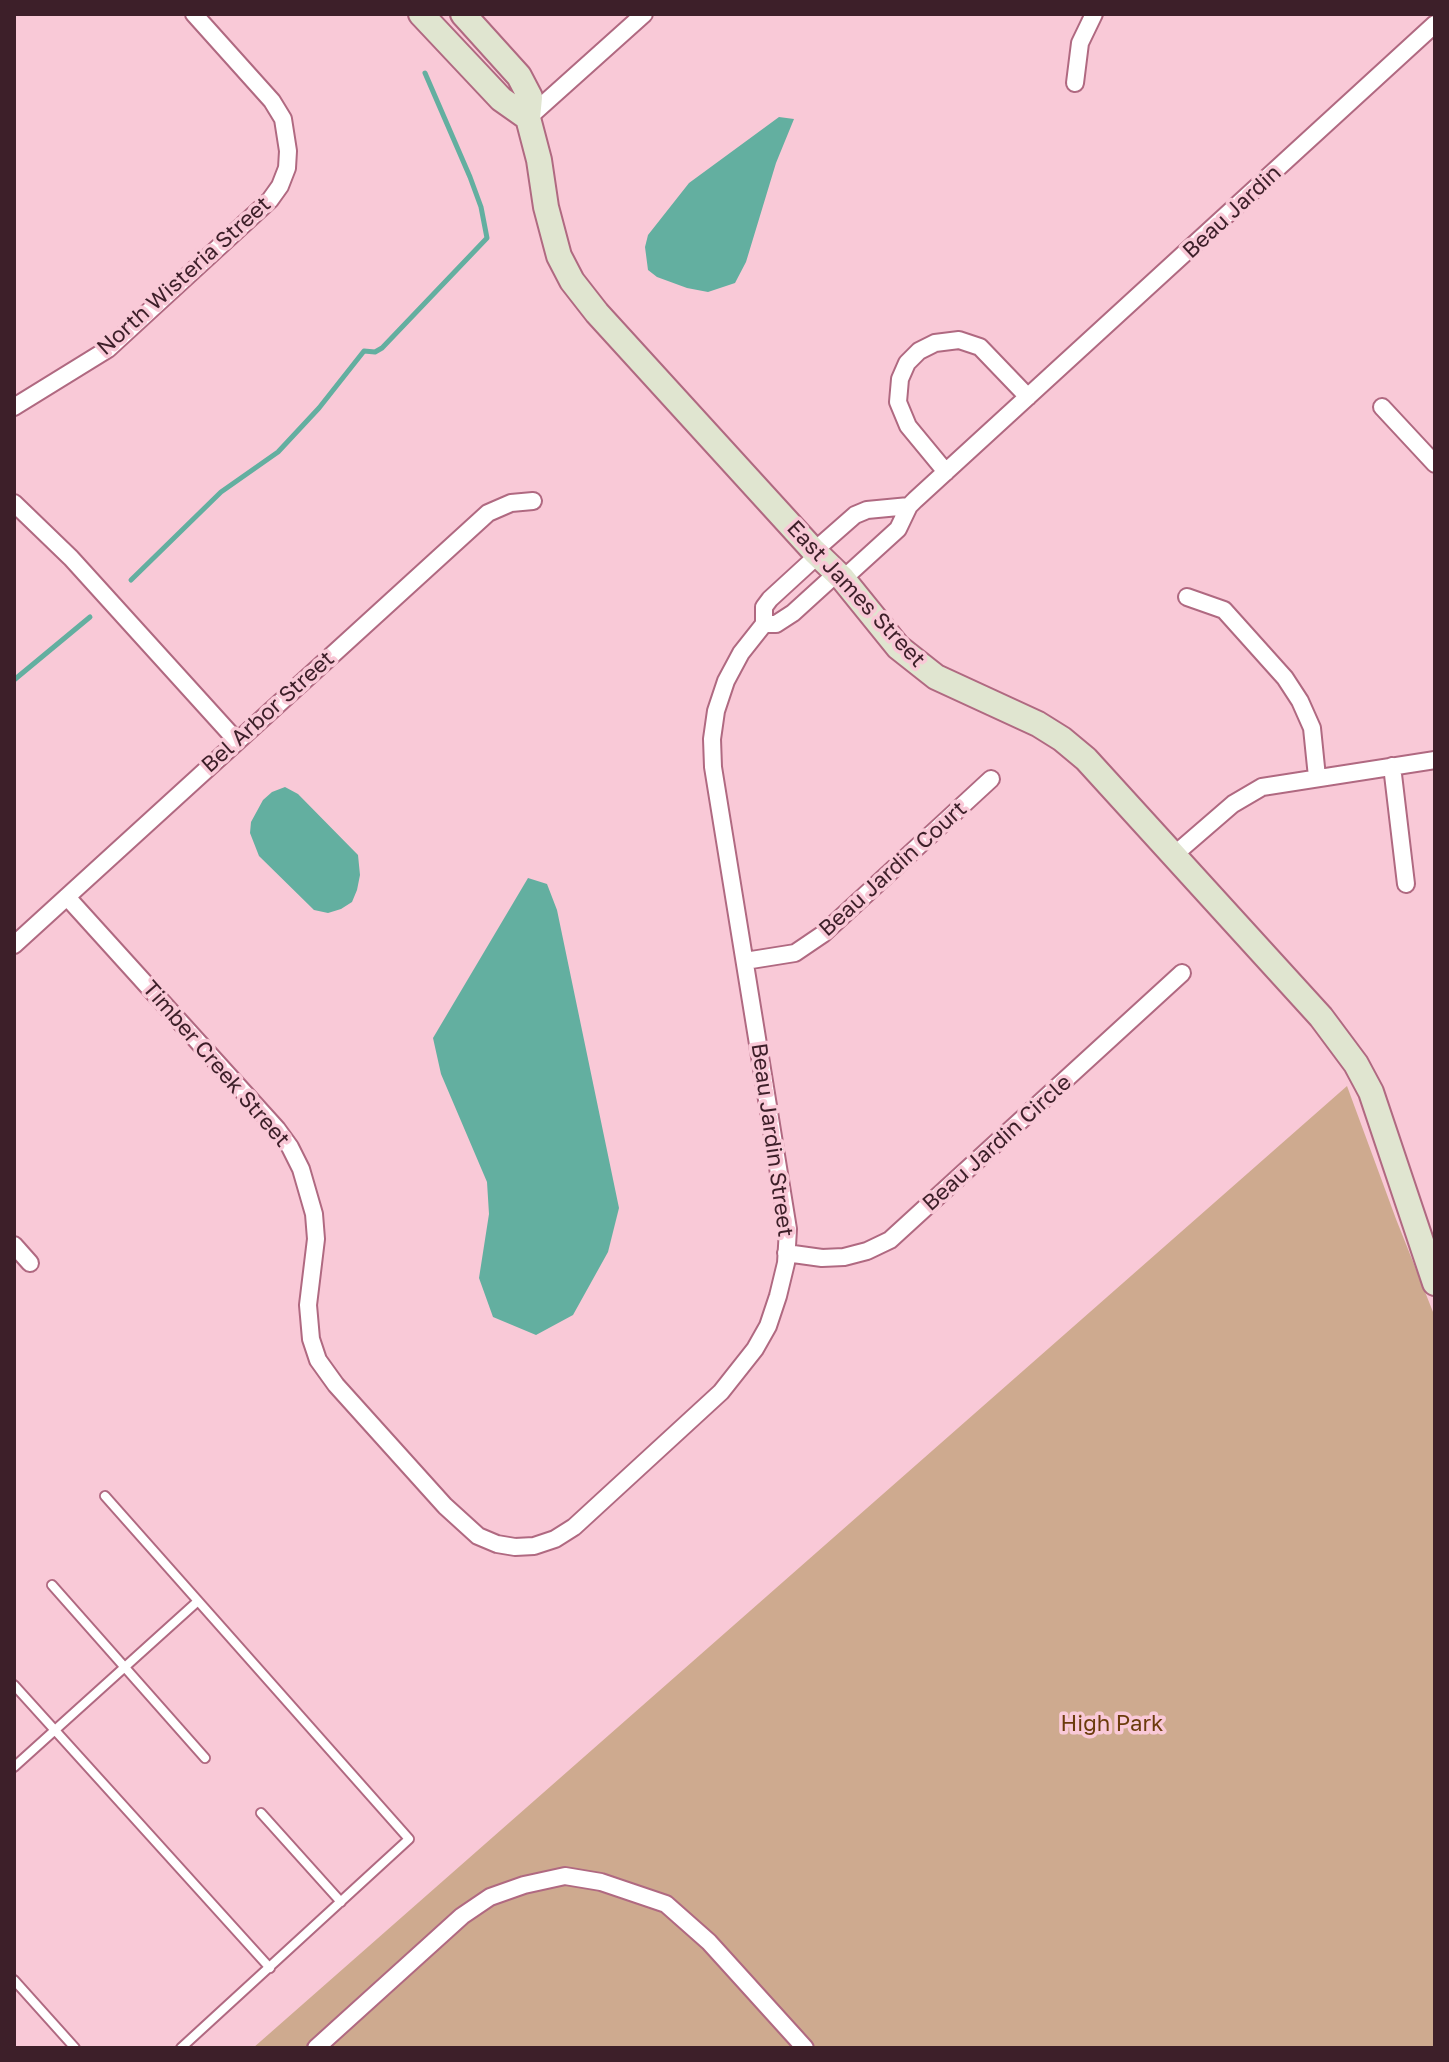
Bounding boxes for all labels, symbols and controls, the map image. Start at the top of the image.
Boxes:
street label: Beau Jardin [1177,160,1287,264]
street label: North Wisteria Street [92,191,276,361]
street label: East James Street [781,515,931,673]
street label: Bel Arbor Street [196,646,340,778]
street label: Beau Jardin Court [814,796,972,942]
street label: Timber Creek Street [137,976,295,1152]
street label: Beau Jardin Street [745,1041,799,1239]
street label: Beau Jardin Circle [917,1069,1077,1217]
park label: High Park [1061,1711,1163,1737]

